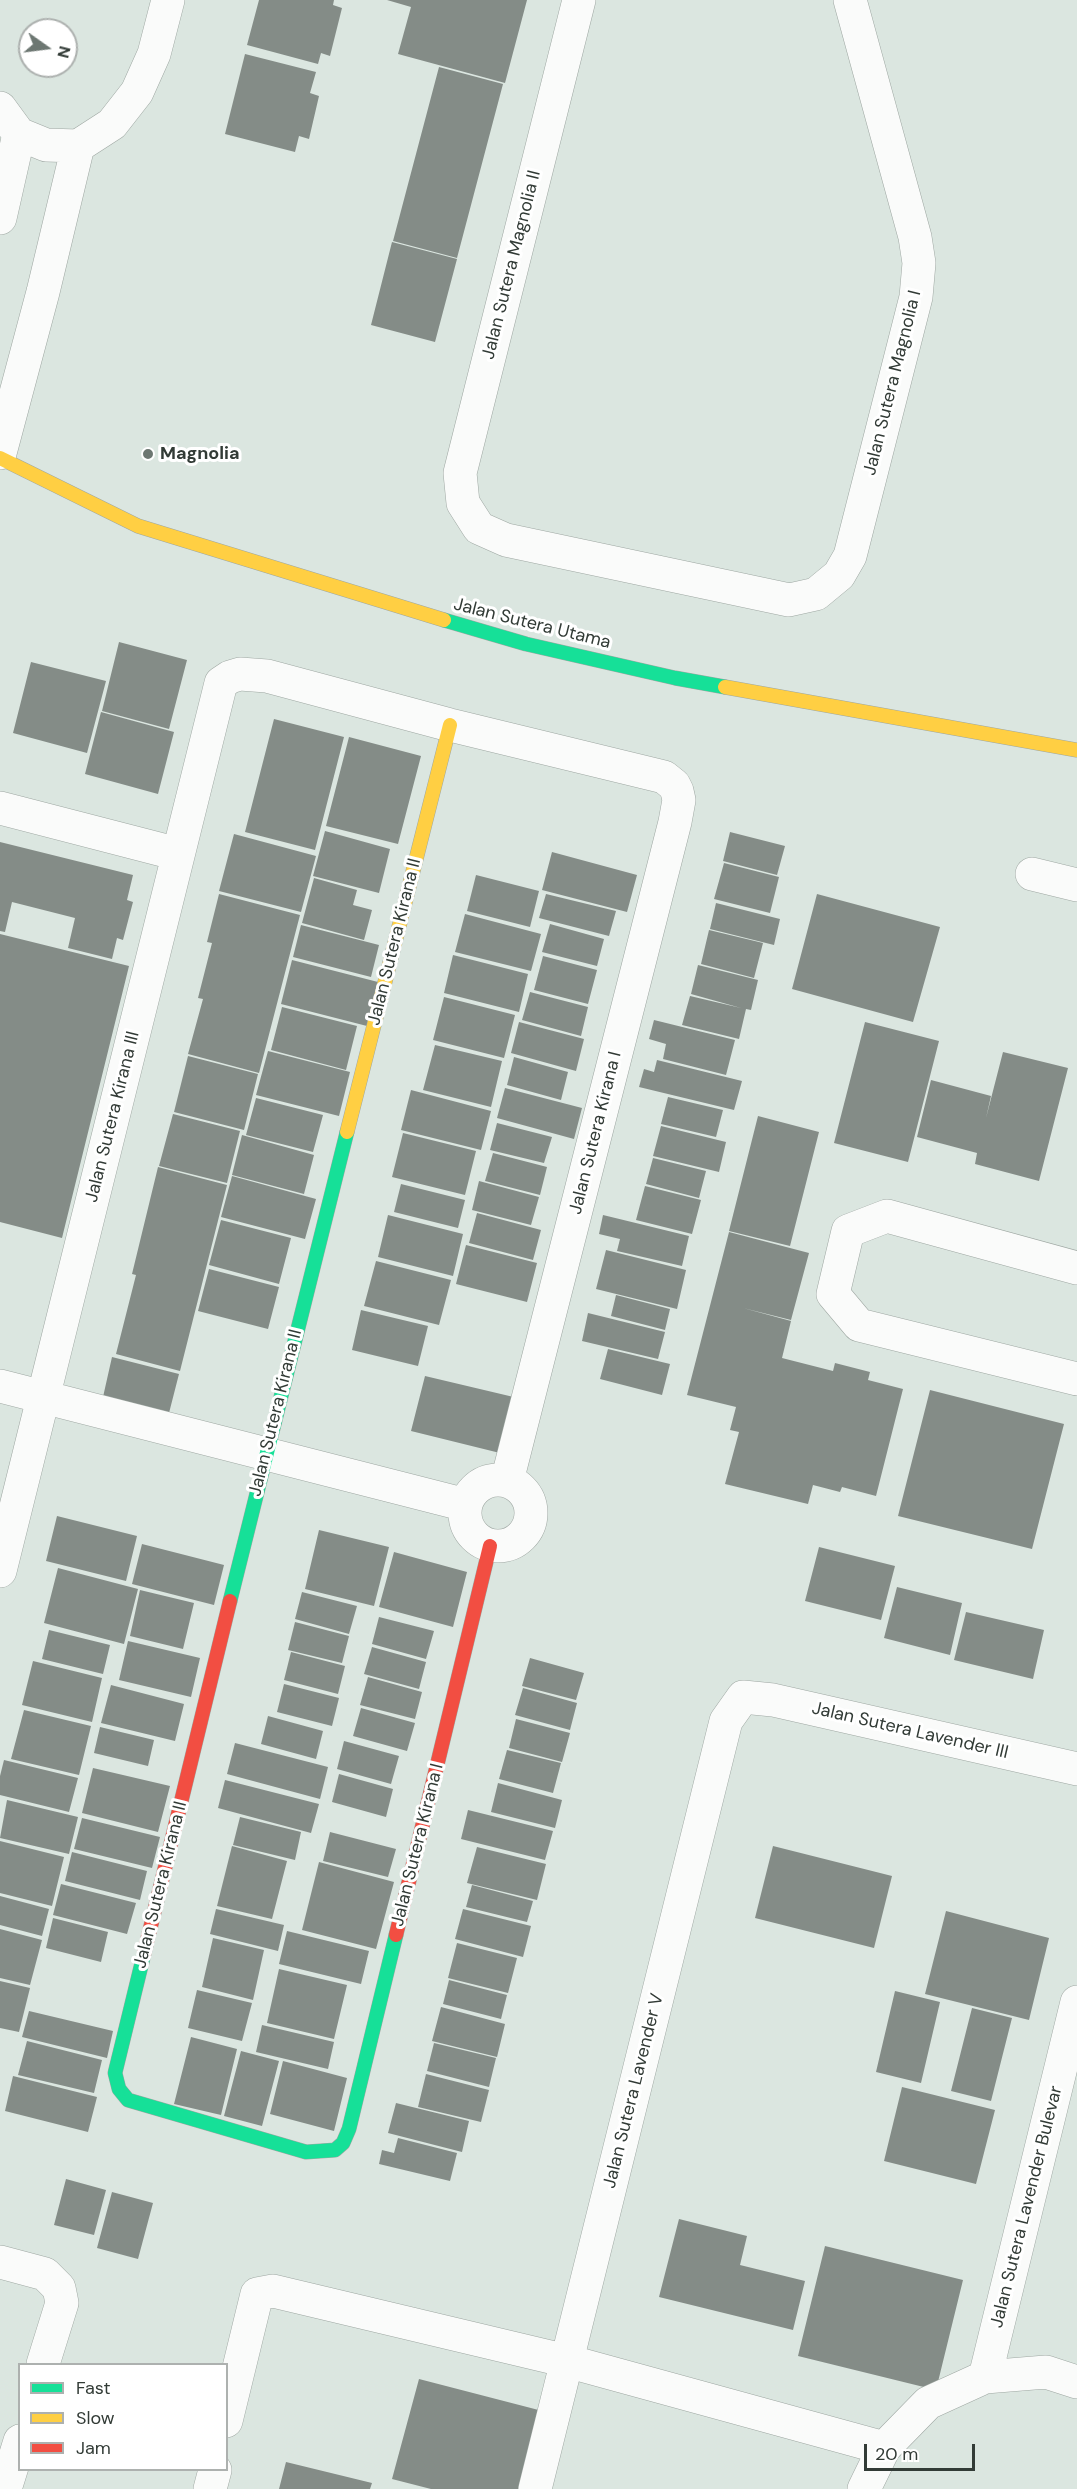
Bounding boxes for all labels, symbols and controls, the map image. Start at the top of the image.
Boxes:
north arrow [18,18,78,78]
text: N [52,44,76,60]
street label: Jalan Sutera Magnolia II [478,168,546,362]
street label: Jalan Sutera Magnolia I [860,288,926,478]
place label: Magnolia [160,443,240,465]
marker: Magnolia [141,447,155,461]
street label: Jalan Sutera Utama [451,594,613,654]
street label: Jalan Sutera Kirana II [364,856,426,1028]
street label: Jalan Sutera Kirana III [81,1029,145,1205]
street label: Jalan Sutera Kirana I [565,1049,627,1217]
street label: Jalan Sutera Kirana II [245,1327,307,1499]
street label: Jalan Sutera Lavender III [810,1698,1010,1764]
street label: Jalan Sutera Kirana I [387,1761,449,1929]
street label: Jalan Sutera Kirana II [130,1799,192,1971]
street label: Jalan Sutera Lavender V [599,1991,669,2191]
street label: Jalan Sutera Lavender Bulevar [986,2084,1068,2330]
legend [18,2363,228,2471]
text: Fast [76,2376,111,2400]
text: Slow [76,2406,115,2430]
scale bar [867,2432,978,2470]
text: Jam [76,2436,111,2460]
text: 20 m [875,2442,918,2466]

